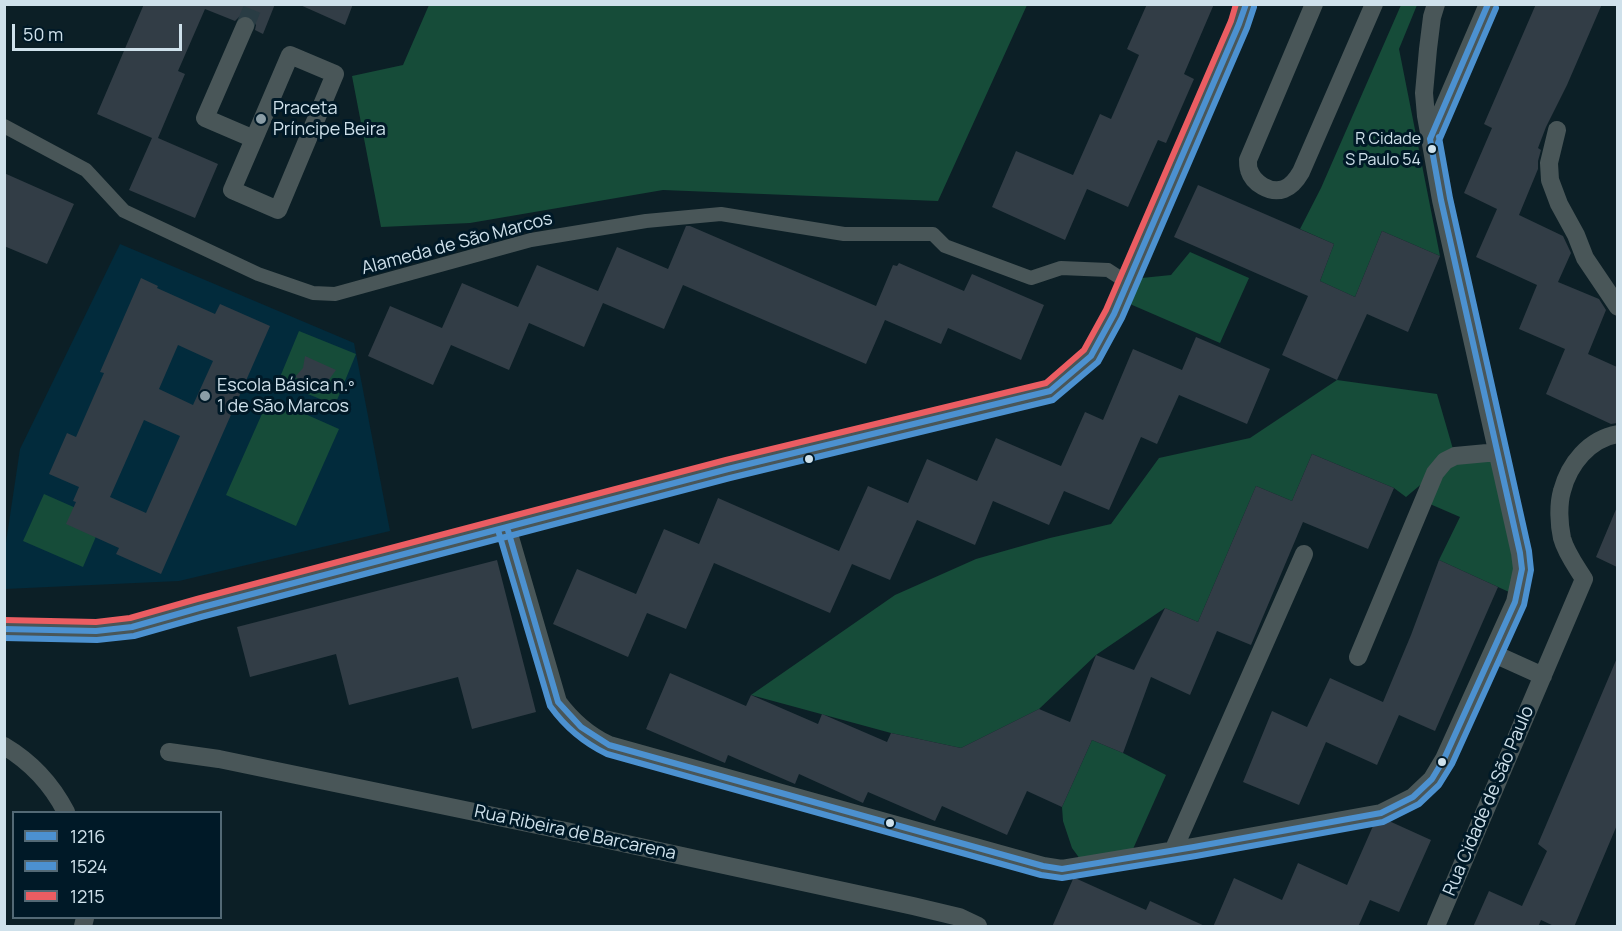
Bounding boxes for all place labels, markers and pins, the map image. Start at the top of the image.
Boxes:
place label: Praceta Príncipe Beira [273,98,386,140]
marker: Praceta Príncipe Beira [254,112,268,126]
place label: R Cidade S Paulo 54 [1345,130,1421,168]
marker: R Cidade S Paulo 54 [1426,143,1438,155]
place label: Escola Básica n.º 1 de São Marcos [217,375,355,418]
marker: Escola Básica n.º 1 de São Marcos [198,389,212,403]
unlabelled marker [803,453,815,465]
unlabelled marker [1436,756,1448,768]
unlabelled marker [884,817,896,829]

